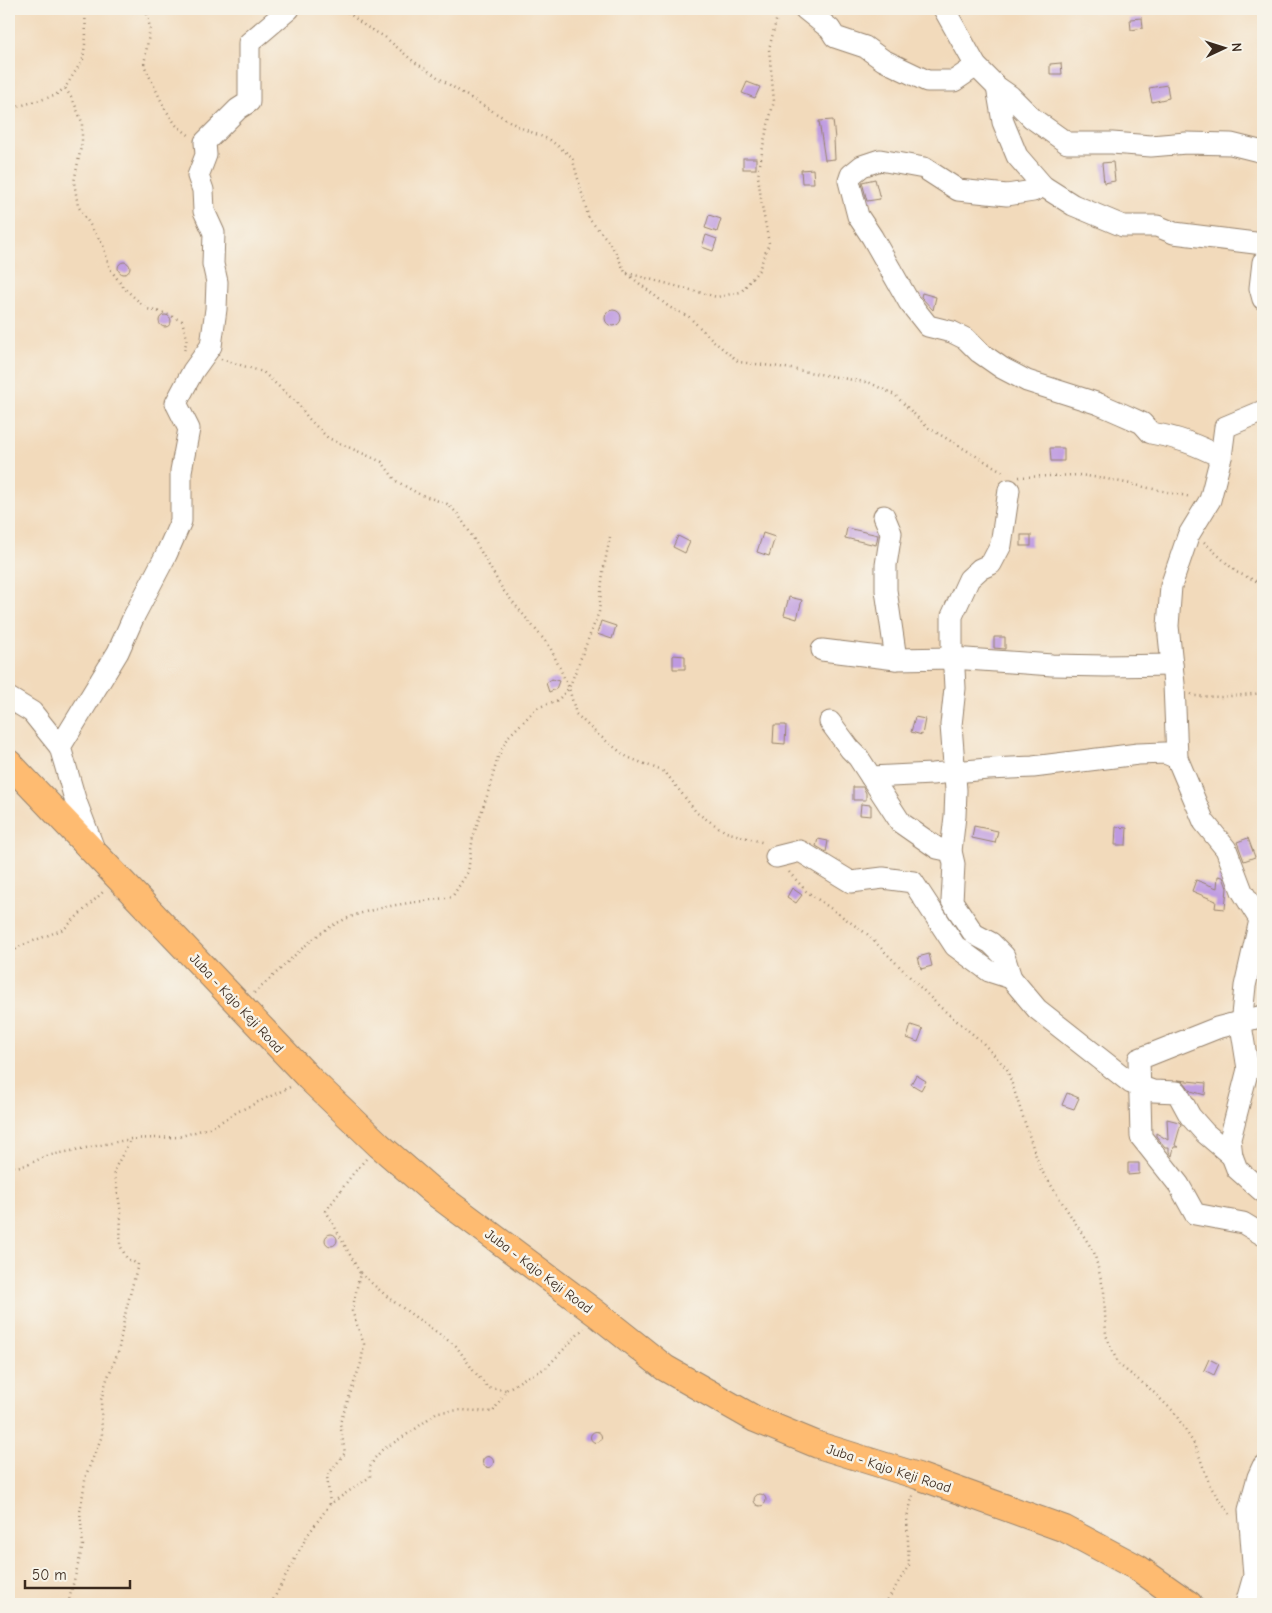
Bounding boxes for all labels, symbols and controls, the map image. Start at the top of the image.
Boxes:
north arrow [1200,22,1250,72]
text: N [1228,42,1245,52]
street label: Juba - Kajo Keji Road [186,950,287,1057]
street label: Juba - Kajo Keji Road [482,1226,596,1317]
street label: Juba - Kajo Keji Road [824,1440,953,1497]
scale bar [25,1558,130,1590]
text: 50 m [32,1566,67,1584]

